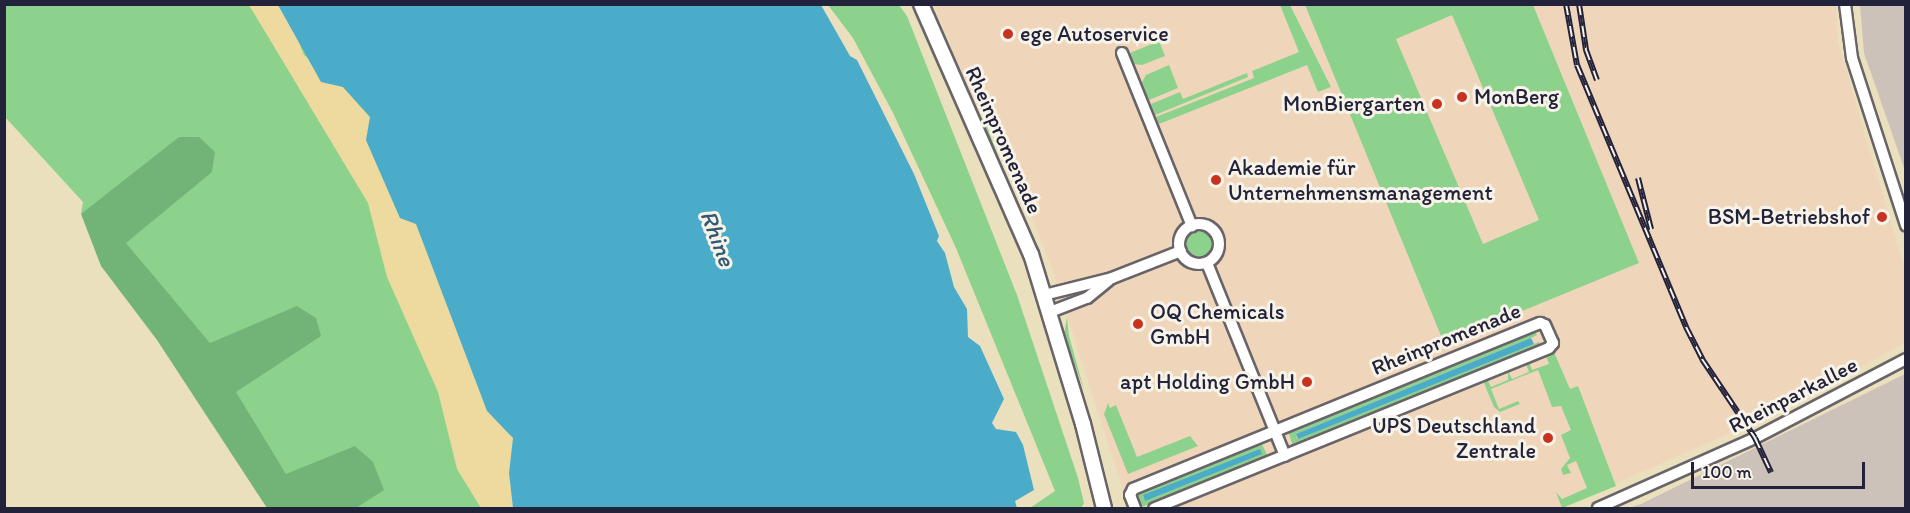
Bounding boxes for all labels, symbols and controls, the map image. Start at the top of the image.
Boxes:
place label: ege Autoservice [1020,21,1168,47]
marker: ege Autoservice [1001,27,1015,41]
street label: Rheinpromenade [960,62,1048,218]
place label: MonBerg [1474,84,1559,110]
marker: MonBerg [1455,90,1469,104]
place label: MonBiergarten [1283,91,1425,117]
marker: MonBiergarten [1430,97,1444,111]
place label: Akademie für Unternehmensmanagement [1228,154,1493,206]
marker: Akademie für Unternehmensmanagement [1209,173,1223,187]
place label: BSM-Betriebshof [1708,204,1870,230]
water label: Rhine [694,206,742,270]
marker: BSM-Betriebshof [1875,210,1889,224]
street label: Rheinpromenade [1367,297,1525,381]
place label: OQ Chemicals GmbH [1150,298,1284,350]
marker: OQ Chemicals GmbH [1131,317,1145,331]
street label: Rheinparkallee [1724,351,1862,439]
place label: apt Holding GmbH [1120,369,1295,395]
marker: apt Holding GmbH [1300,375,1314,389]
place label: UPS Deutschland Zentrale [1372,412,1536,464]
marker: UPS Deutschland Zentrale [1541,431,1555,445]
scale bar [1694,450,1868,488]
text: 100 m [1702,461,1752,483]

